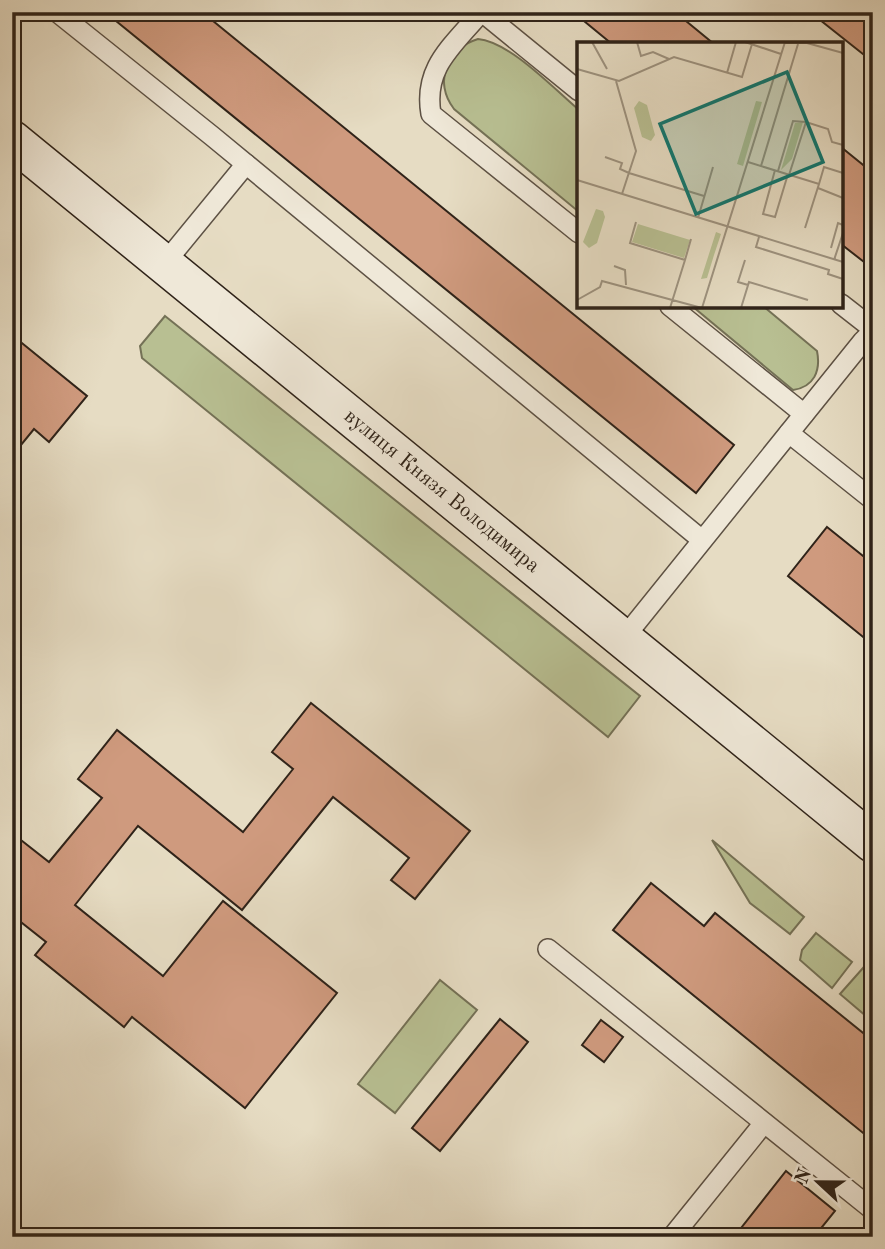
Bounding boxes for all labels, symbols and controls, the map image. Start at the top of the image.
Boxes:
inset map [577,42,843,308]
street label: вулиця Князя Володимира [340,405,544,577]
north arrow [784,1148,854,1218]
text: N [793,1166,816,1187]

